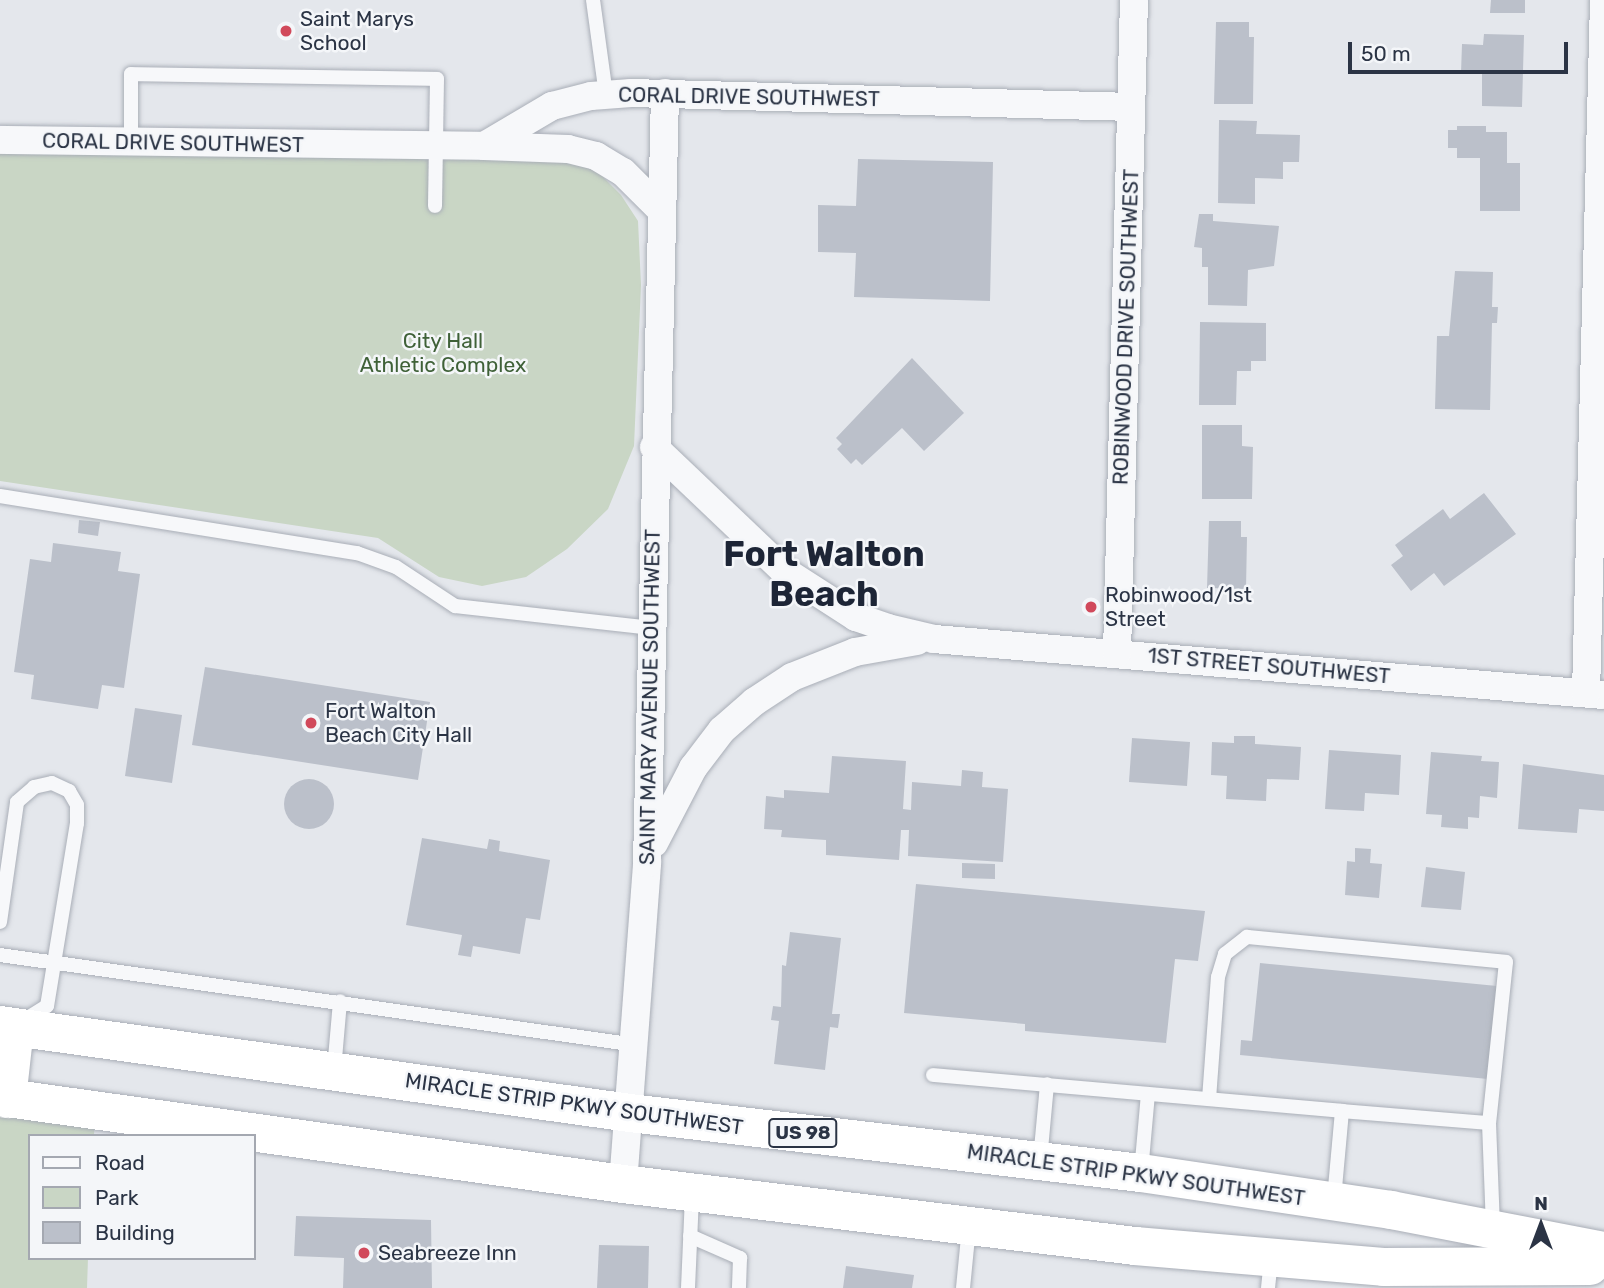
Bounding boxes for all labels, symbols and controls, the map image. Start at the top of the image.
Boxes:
place label: Saint Marys School [300,6,414,56]
marker: Saint Marys School [278,23,294,39]
scale bar [1352,28,1572,72]
text: 50 m [1361,41,1411,66]
street label: CORAL DRIVE SOUTHWEST [618,82,880,112]
street label: CORAL DRIVE SOUTHWEST [42,128,304,158]
street label: ROBINWOOD DRIVE SOUTHWEST [1108,168,1144,486]
park label: City Hall Athletic Complex [360,328,526,378]
street label: SAINT MARY AVENUE SOUTHWEST [634,528,666,866]
district label: Fort Walton Beach [723,533,925,615]
place label: Robinwood/1st Street [1105,582,1252,632]
marker: Robinwood/1st Street [1083,599,1099,615]
street label: 1ST STREET SOUTHWEST [1146,643,1392,689]
place label: Fort Walton Beach City Hall [325,698,473,748]
marker: Fort Walton Beach City Hall [303,715,319,731]
street label: MIRACLE STRIP PKWY SOUTHWEST [403,1068,745,1140]
road number: US 98 [768,1118,838,1148]
legend [28,1134,256,1260]
street label: MIRACLE STRIP PKWY SOUTHWEST [965,1139,1307,1211]
text: Road [95,1150,145,1175]
text: Park [95,1185,139,1210]
north arrow [1506,1190,1576,1260]
text: N [1534,1192,1548,1215]
text: Building [95,1220,175,1245]
place label: Seabreeze Inn [378,1240,517,1266]
marker: Seabreeze Inn [356,1245,372,1261]

